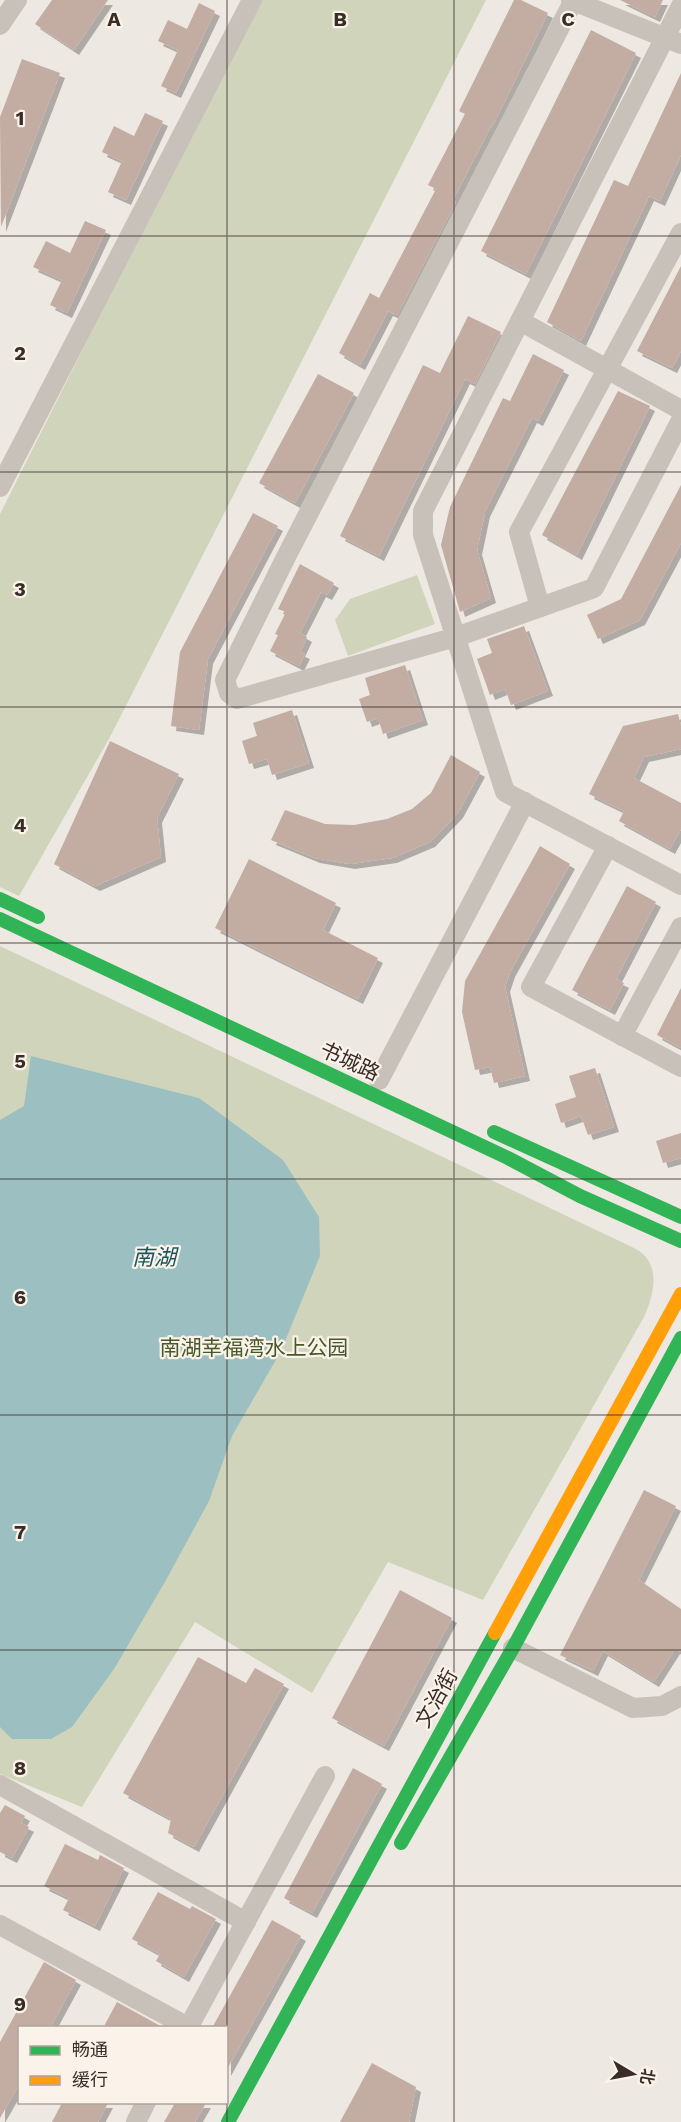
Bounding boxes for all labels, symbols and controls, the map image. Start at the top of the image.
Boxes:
text: A [107,7,121,31]
text: B [333,7,347,31]
text: C [561,7,575,31]
text: 1 [16,106,24,130]
text: 2 [14,341,26,365]
text: 3 [14,577,26,601]
text: 4 [14,813,27,837]
street label: 书城路 [316,1036,384,1086]
text: 5 [14,1049,26,1073]
water label: 南湖 [132,1245,179,1270]
text: 6 [14,1285,26,1309]
park label: 南湖幸福湾水上公园 [160,1335,349,1360]
text: 7 [14,1520,26,1544]
street label: 文治街 [410,1664,462,1732]
text: 8 [14,1756,26,1780]
text: 9 [14,1992,26,2016]
legend [18,2026,228,2104]
text: 畅通 [72,2039,108,2060]
north arrow [603,2044,663,2104]
text: 北 [637,2067,658,2086]
text: 缓行 [72,2069,108,2090]

